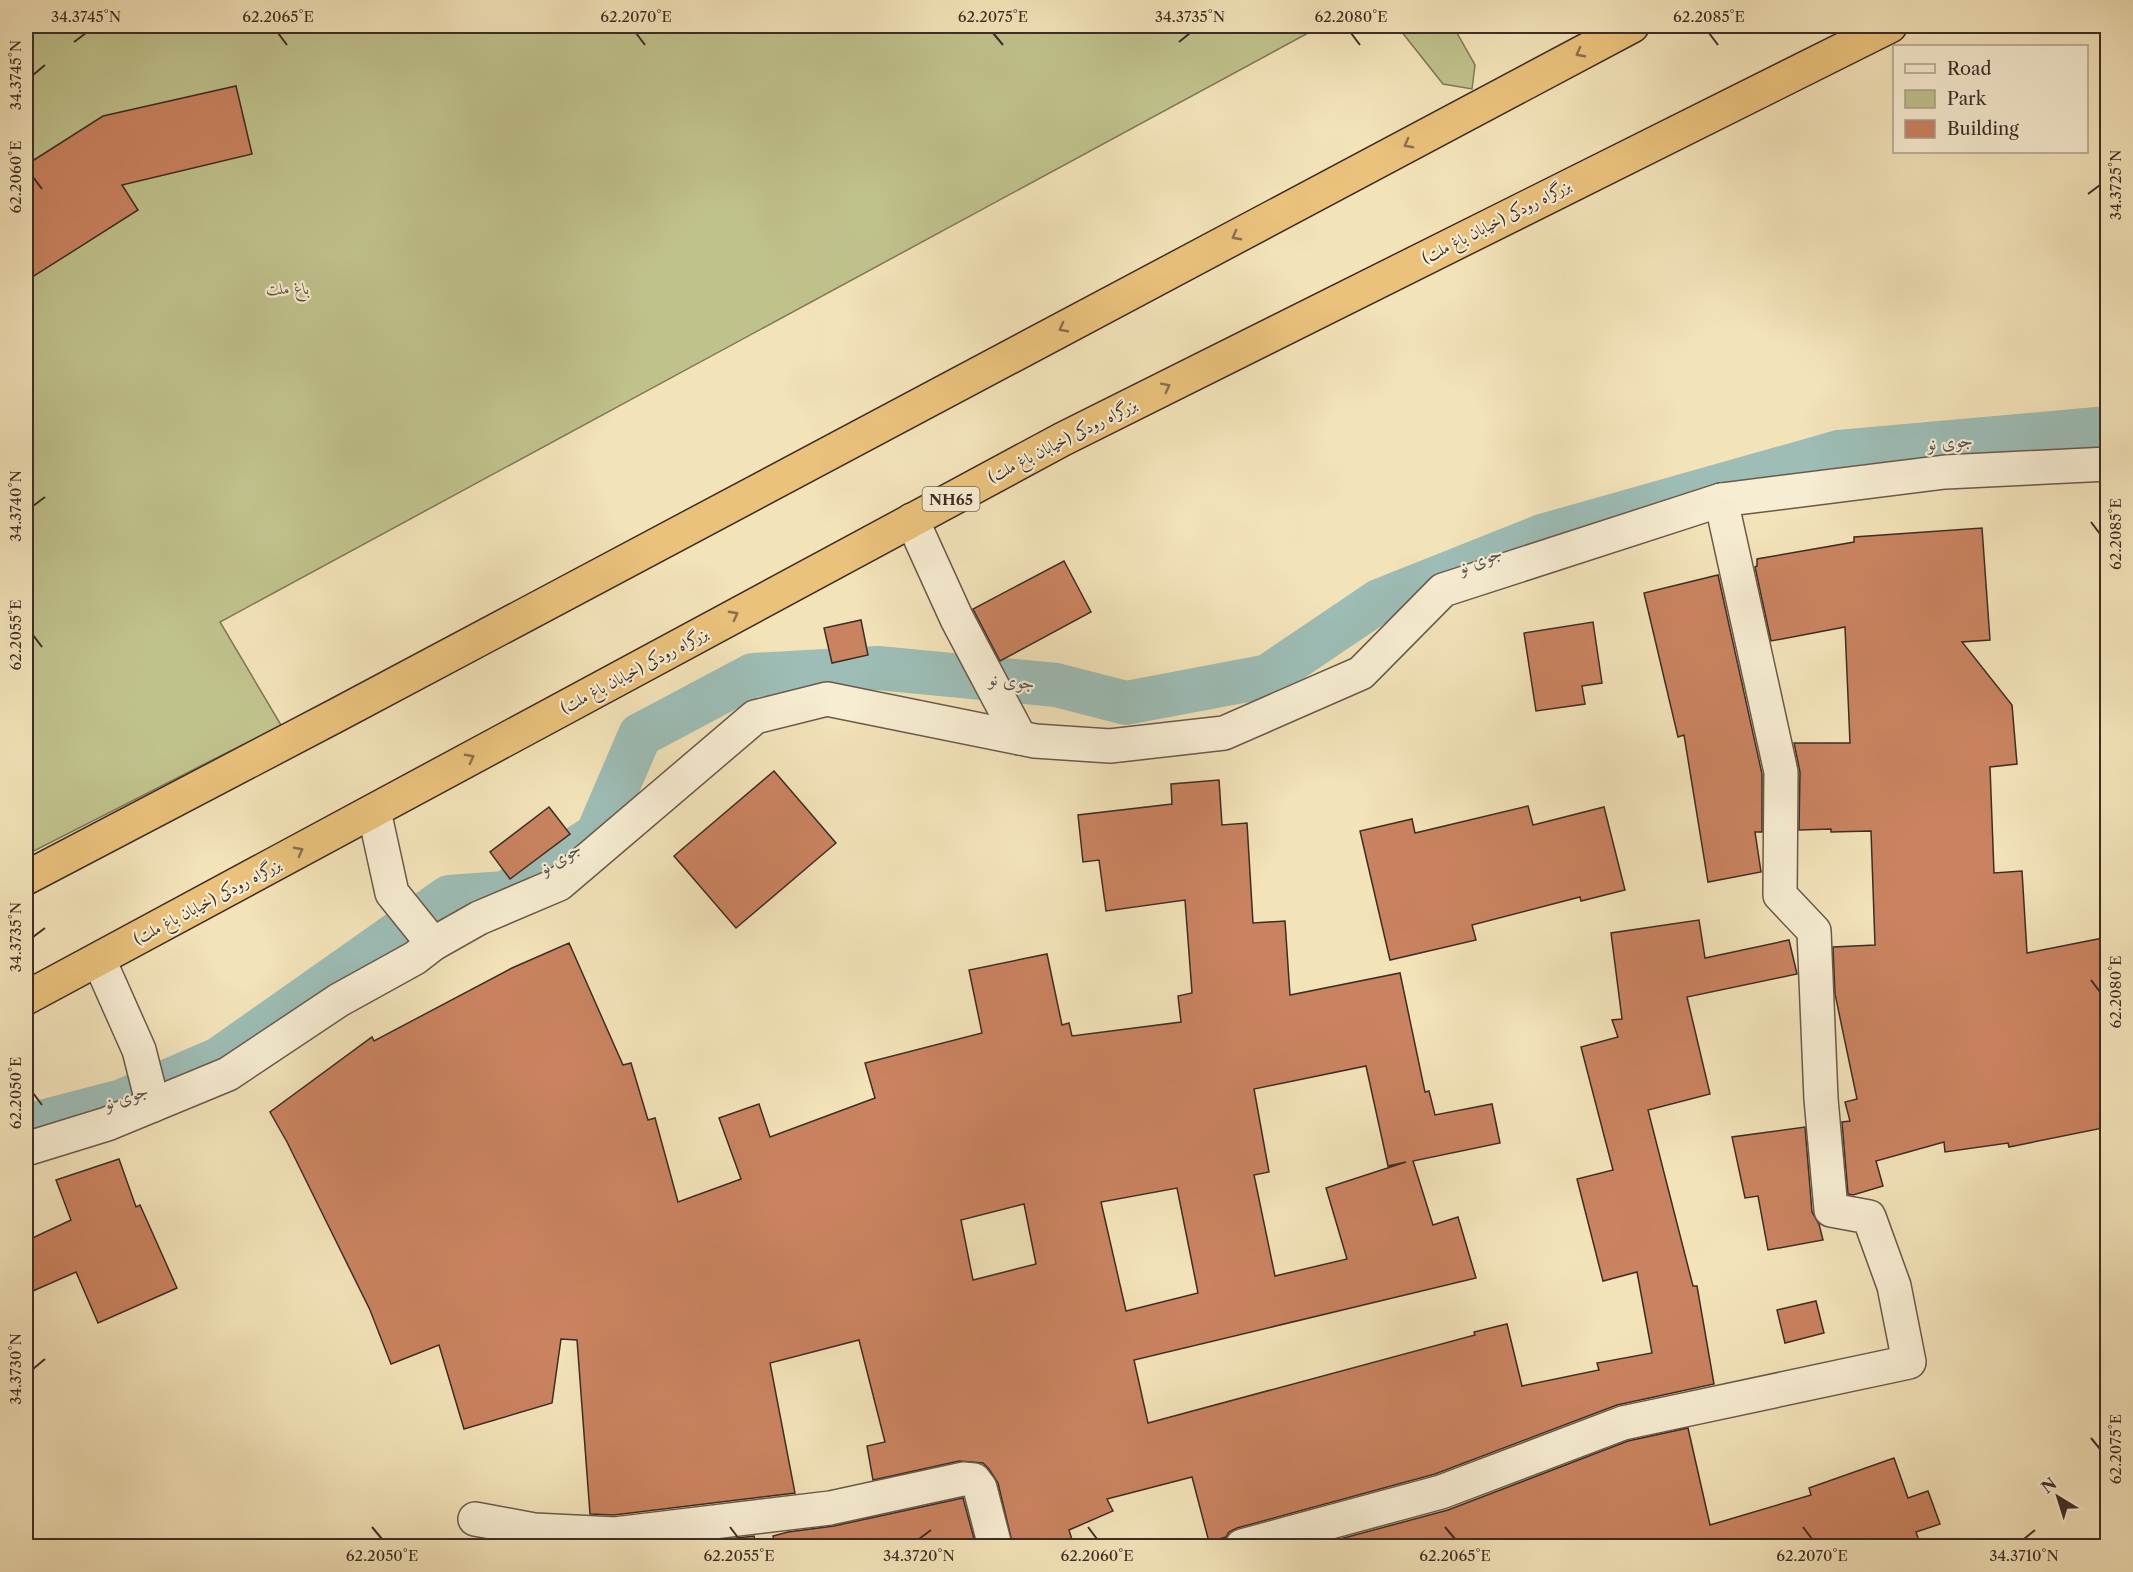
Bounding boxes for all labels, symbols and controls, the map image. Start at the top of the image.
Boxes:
text: 34.3745°N [51,7,121,26]
text: 62.2065°E [242,7,314,26]
text: 62.2070°E [600,7,672,26]
text: 62.2075°E [958,7,1028,26]
text: 34.3735°N [1155,7,1225,26]
text: 62.2080°E [1314,7,1388,26]
text: 62.2085°E [1673,7,1745,26]
text: 34.3745°N [6,40,25,110]
legend [1893,45,2088,153]
one-way arrow [1575,46,1586,57]
text: Road [1947,58,1992,80]
text: Park [1947,88,1988,110]
text: Building [1947,118,2019,140]
one-way arrow [1403,137,1414,148]
text: 62.2060°E [6,140,25,214]
text: 34.3725°N [2106,150,2125,220]
street label: بزرگراه رودکی (خیابان باغ ملت) [1418,175,1576,271]
one-way arrow [1231,229,1242,240]
park label: باغ ملت [266,278,310,302]
one-way arrow [1059,321,1070,332]
one-way arrow [1160,383,1171,394]
street label: بزرگراه رودکی (خیابان باغ ملت) [984,394,1142,490]
water label: جوی نو [1925,429,1974,455]
text: 34.3740°N [6,470,25,542]
road number: NH65 [922,487,980,511]
text: 62.2085°E [2106,498,2125,570]
water label: جوی نو [1453,541,1506,579]
text: 62.2055°E [6,599,25,671]
one-way arrow [728,611,738,622]
street label: بزرگراه رودکی (خیابان باغ ملت) [557,623,713,721]
water label: جوی نو [987,668,1036,694]
one-way arrow [464,754,474,765]
water label: جوی نو [534,836,585,880]
one-way arrow [293,847,303,858]
street label: بزرگراه رودکی (خیابان باغ ملت) [130,854,286,952]
text: 34.3735°N [6,902,25,972]
text: 62.2080°E [2106,955,2125,1029]
text: 62.2050°E [6,1057,25,1129]
water label: جوی نو [100,1079,151,1115]
text: 34.3730°N [6,1333,25,1405]
text: 62.2075°E [2106,1414,2125,1484]
north arrow [2028,1467,2088,1527]
text: N [2037,1473,2060,1497]
text: 62.2050°E [346,1546,418,1565]
text: 62.2055°E [703,1546,775,1565]
text: 34.3720°N [883,1546,955,1565]
text: 62.2060°E [1060,1546,1134,1565]
text: 62.2065°E [1419,1546,1491,1565]
text: 62.2070°E [1776,1546,1848,1565]
text: 34.3710°N [1989,1546,2059,1565]

